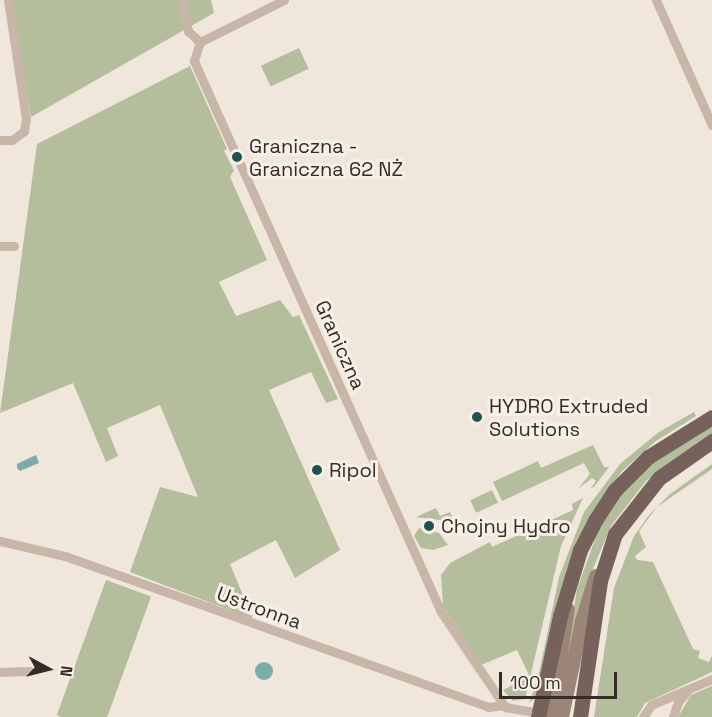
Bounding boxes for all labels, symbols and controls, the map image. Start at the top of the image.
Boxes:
place label: Graniczna - Graniczna 62 NŻ [249,134,403,181]
marker: Graniczna - Graniczna 62 NŻ [230,150,244,164]
street label: Graniczna [310,297,370,393]
place label: HYDRO Extruded Solutions [489,394,648,441]
marker: HYDRO Extruded Solutions [470,410,484,424]
place label: Ripol [329,458,377,482]
marker: Ripol [310,463,324,477]
place label: Chojny Hydro [441,514,571,538]
marker: Chojny Hydro [422,519,436,533]
street label: Ustronna [213,582,305,634]
north arrow [18,639,78,699]
scale bar [502,660,620,698]
text: N [55,665,77,678]
text: 100 m [510,671,561,694]

